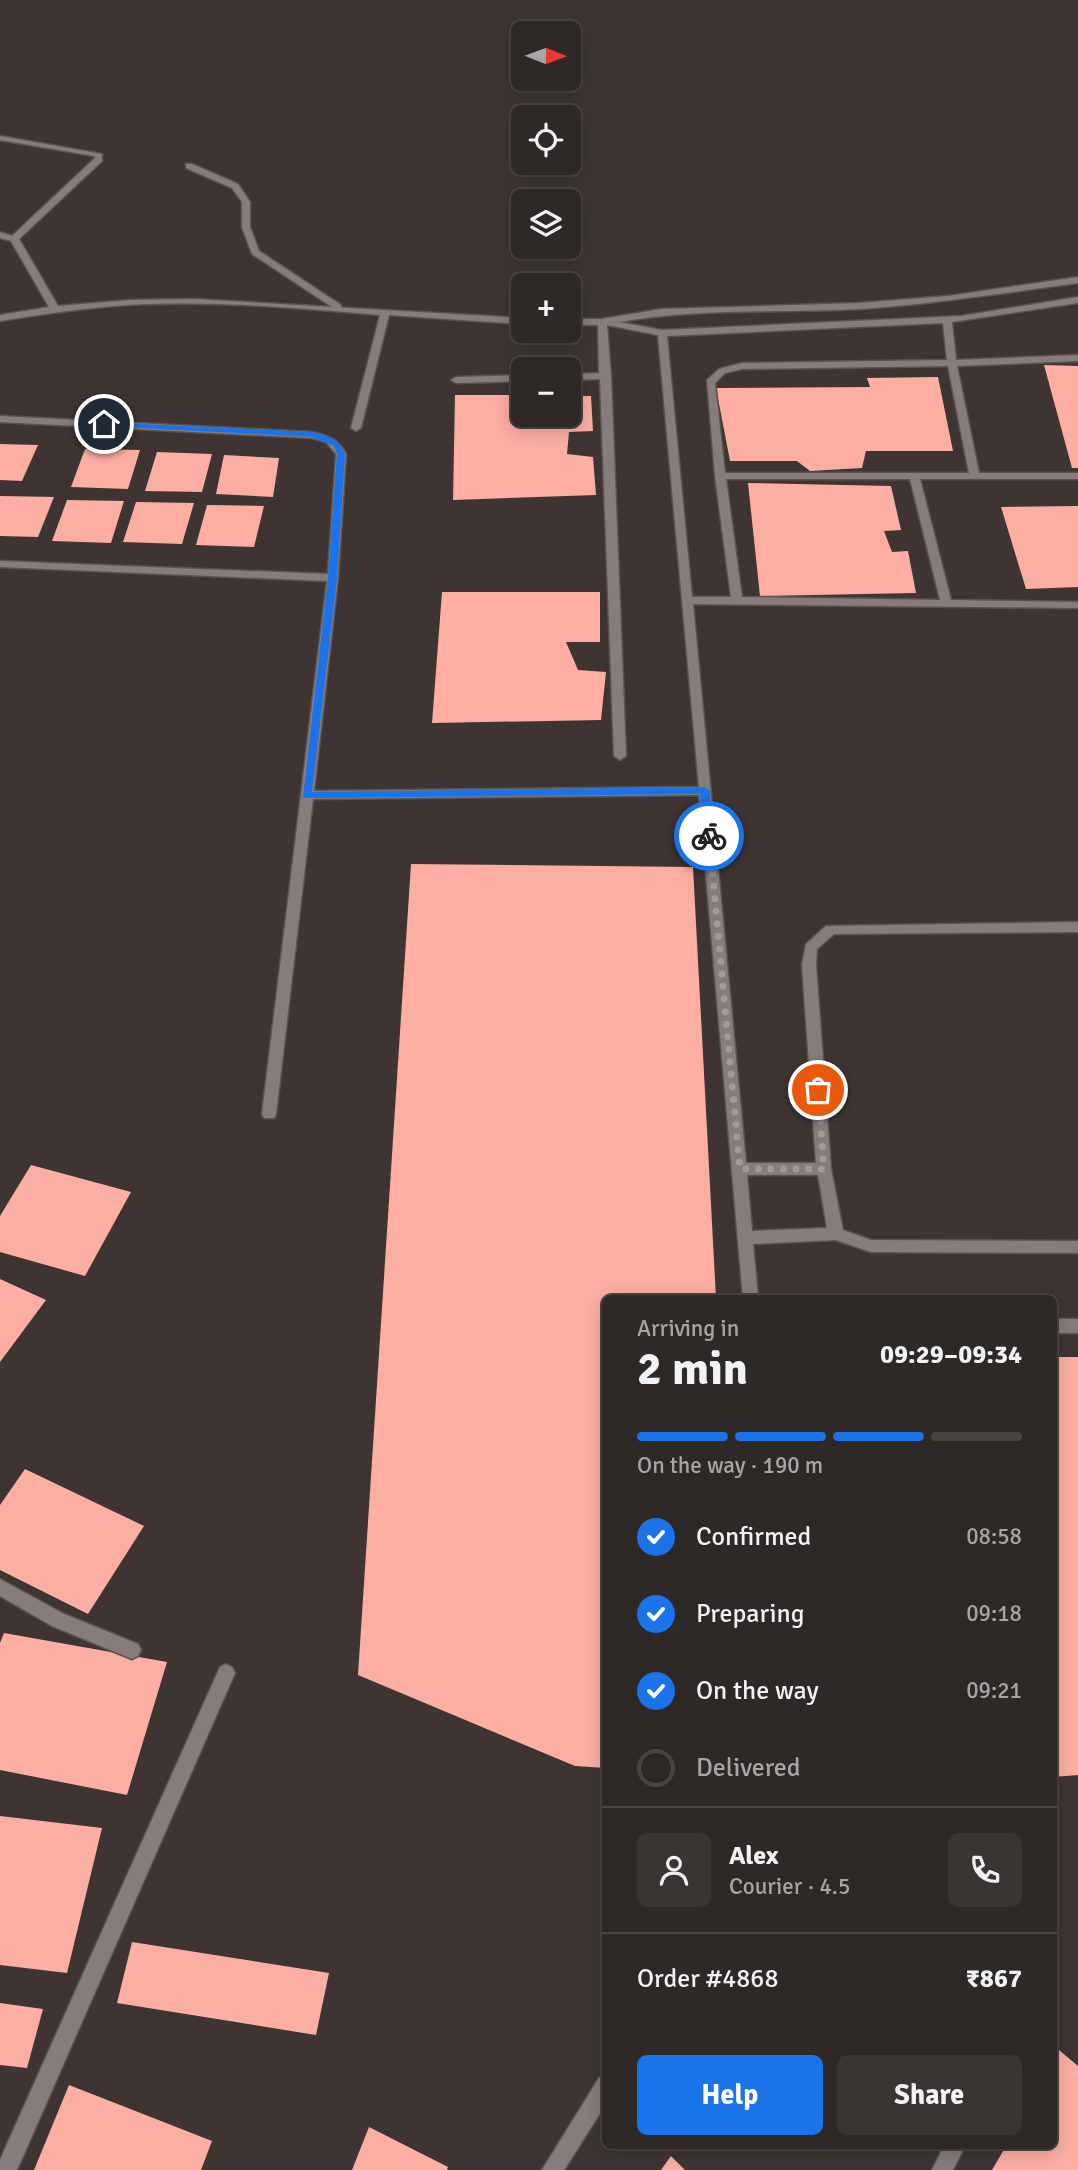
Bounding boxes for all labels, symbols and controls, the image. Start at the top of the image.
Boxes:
north arrow [511,21,581,91]
map controls [511,21,581,427]
button: locate [511,105,581,175]
button: layers [511,189,581,259]
button: + [511,273,581,343]
button: − [511,357,581,427]
pin [74,394,134,454]
icon: home [85,405,123,443]
courier [674,801,744,871]
icon: bike [690,817,728,855]
pin [788,1060,848,1120]
icon: bag [799,1071,837,1109]
text: Arriving in [637,1314,739,1343]
text: 09:29–09:34 [880,1339,1022,1371]
text: 2 min [637,1341,748,1397]
text: On the way · 190 m [637,1451,823,1480]
icon: check [637,1518,675,1556]
text: Confirmed [696,1521,811,1553]
text: 08:58 [966,1522,1022,1551]
icon: check [637,1595,675,1633]
text: Preparing [696,1598,804,1630]
text: 09:18 [966,1599,1022,1628]
icon: check [637,1672,675,1710]
text: On the way [696,1675,819,1707]
text: 09:21 [966,1676,1022,1705]
text: Delivered [696,1752,801,1784]
button: person [637,1833,711,1907]
button: phone [948,1833,1022,1907]
text: Alex [729,1840,779,1872]
text: Courier · 4.5 [729,1872,850,1901]
text: Order #4868 [637,1963,778,1995]
text: ₹867 [966,1963,1022,1995]
button: Help [637,2055,823,2135]
button: Share [837,2055,1022,2135]

